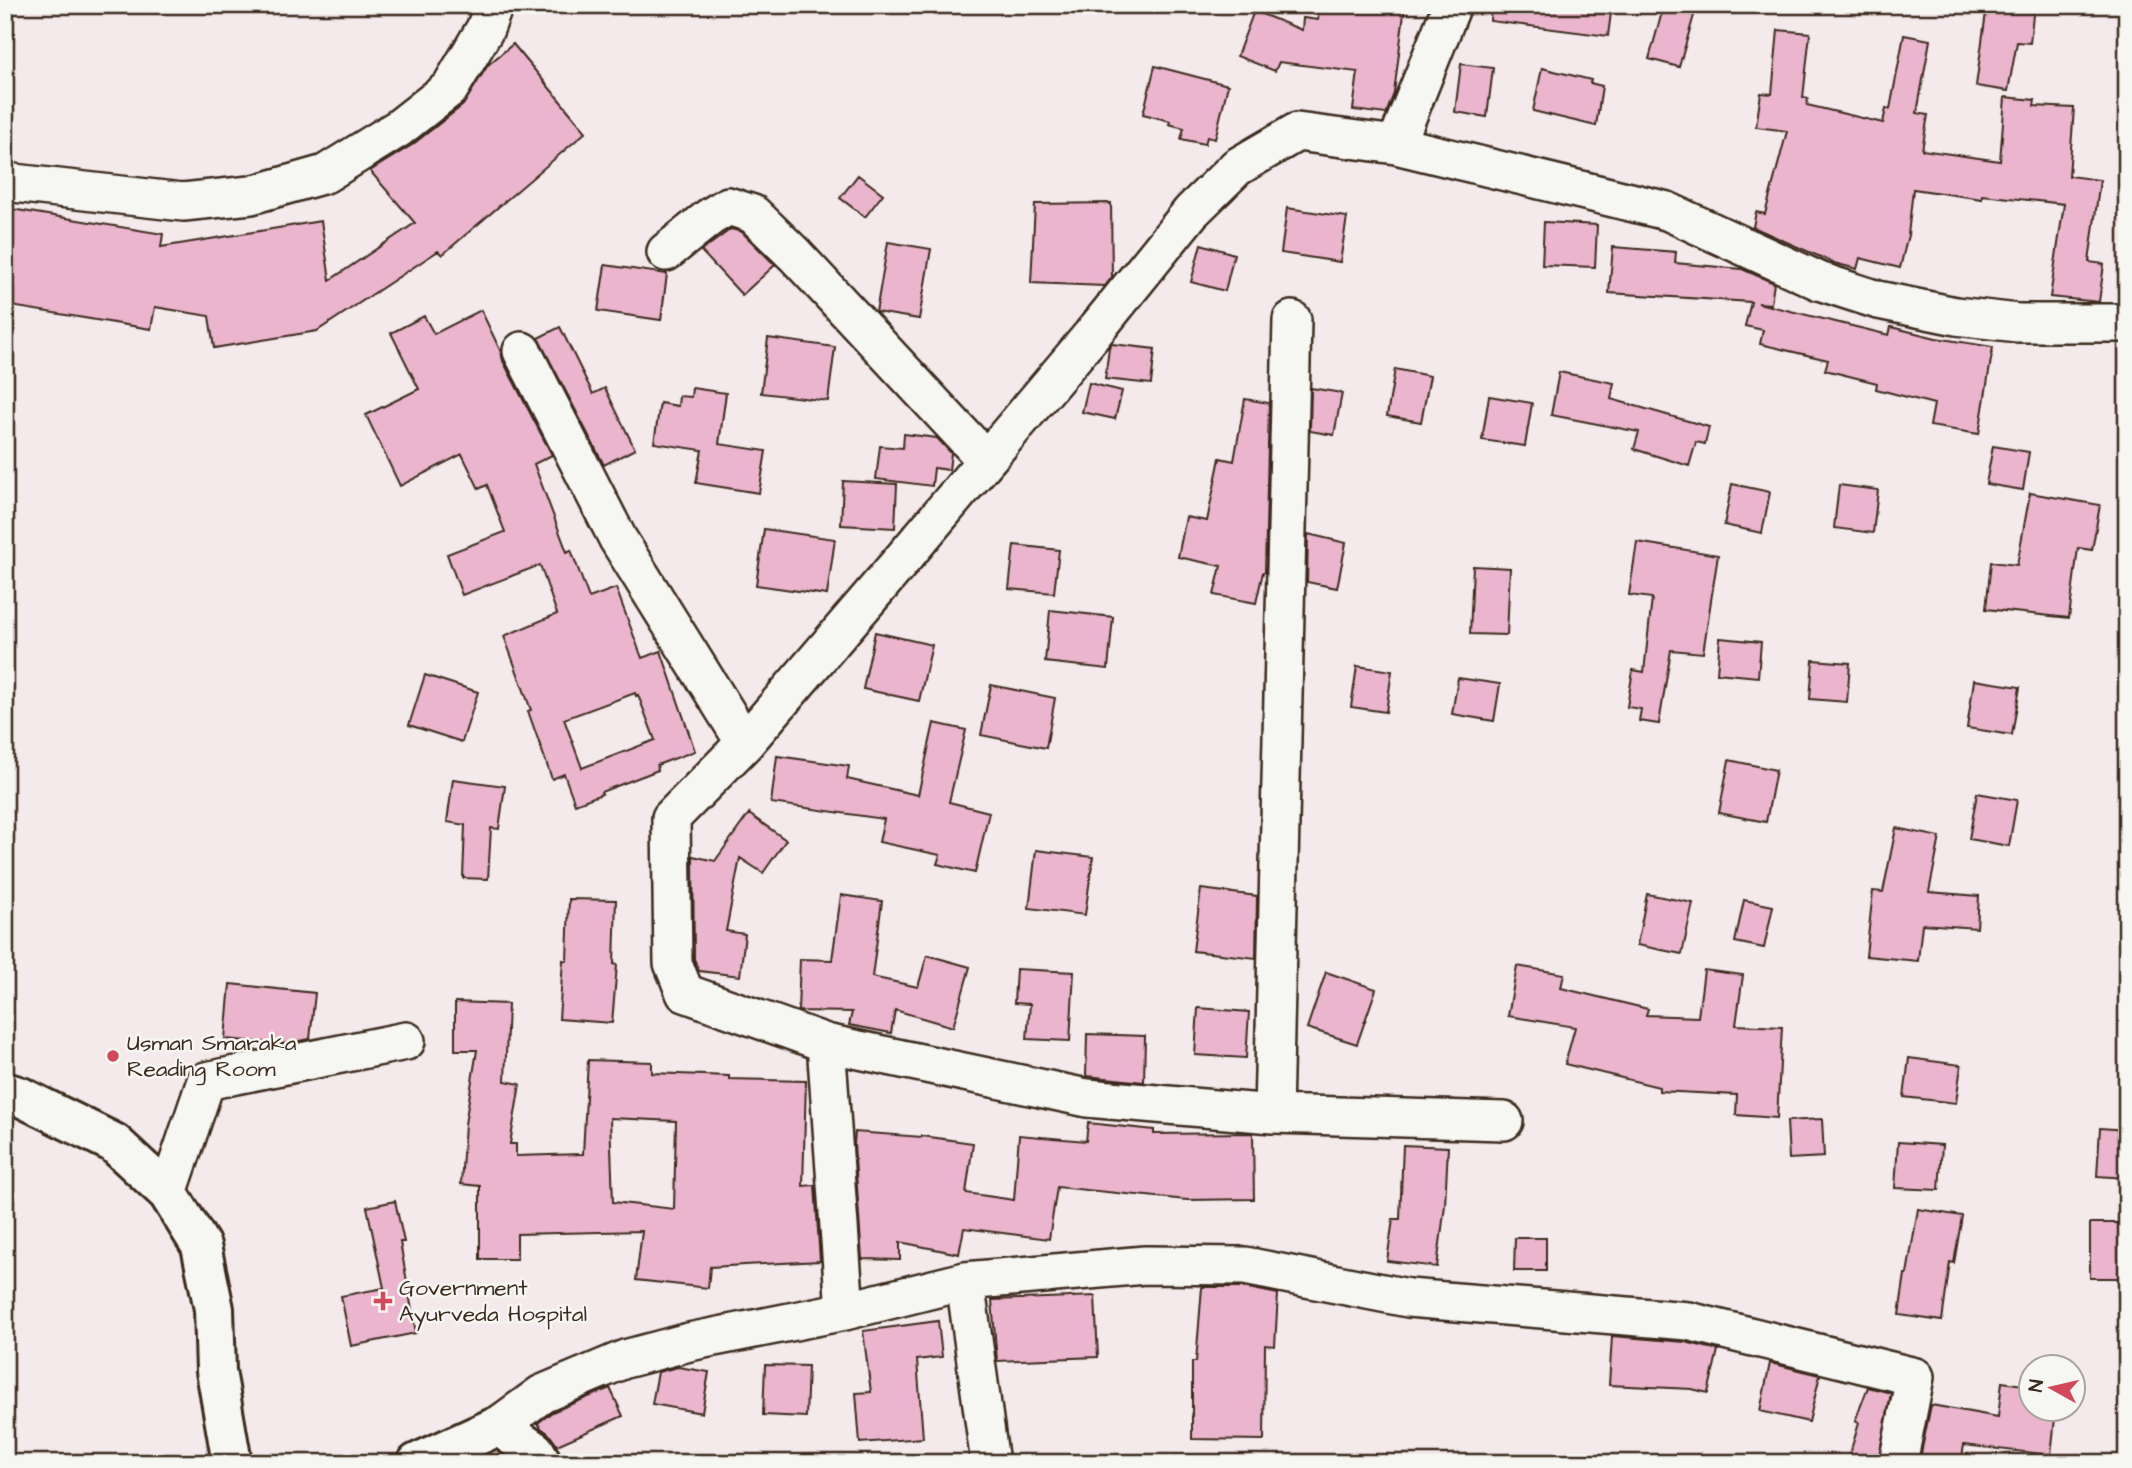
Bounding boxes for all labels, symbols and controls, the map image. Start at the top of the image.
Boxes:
place label: Usman Smaraka Reading Room [127,1027,297,1086]
marker: Usman Smaraka Reading Room [105,1048,121,1064]
place label: Government Ayurveda Hospital [399,1272,587,1331]
marker: Government Ayurveda Hospital [373,1291,393,1311]
north arrow [2016,1352,2086,1422]
text: N [2022,1378,2051,1394]

